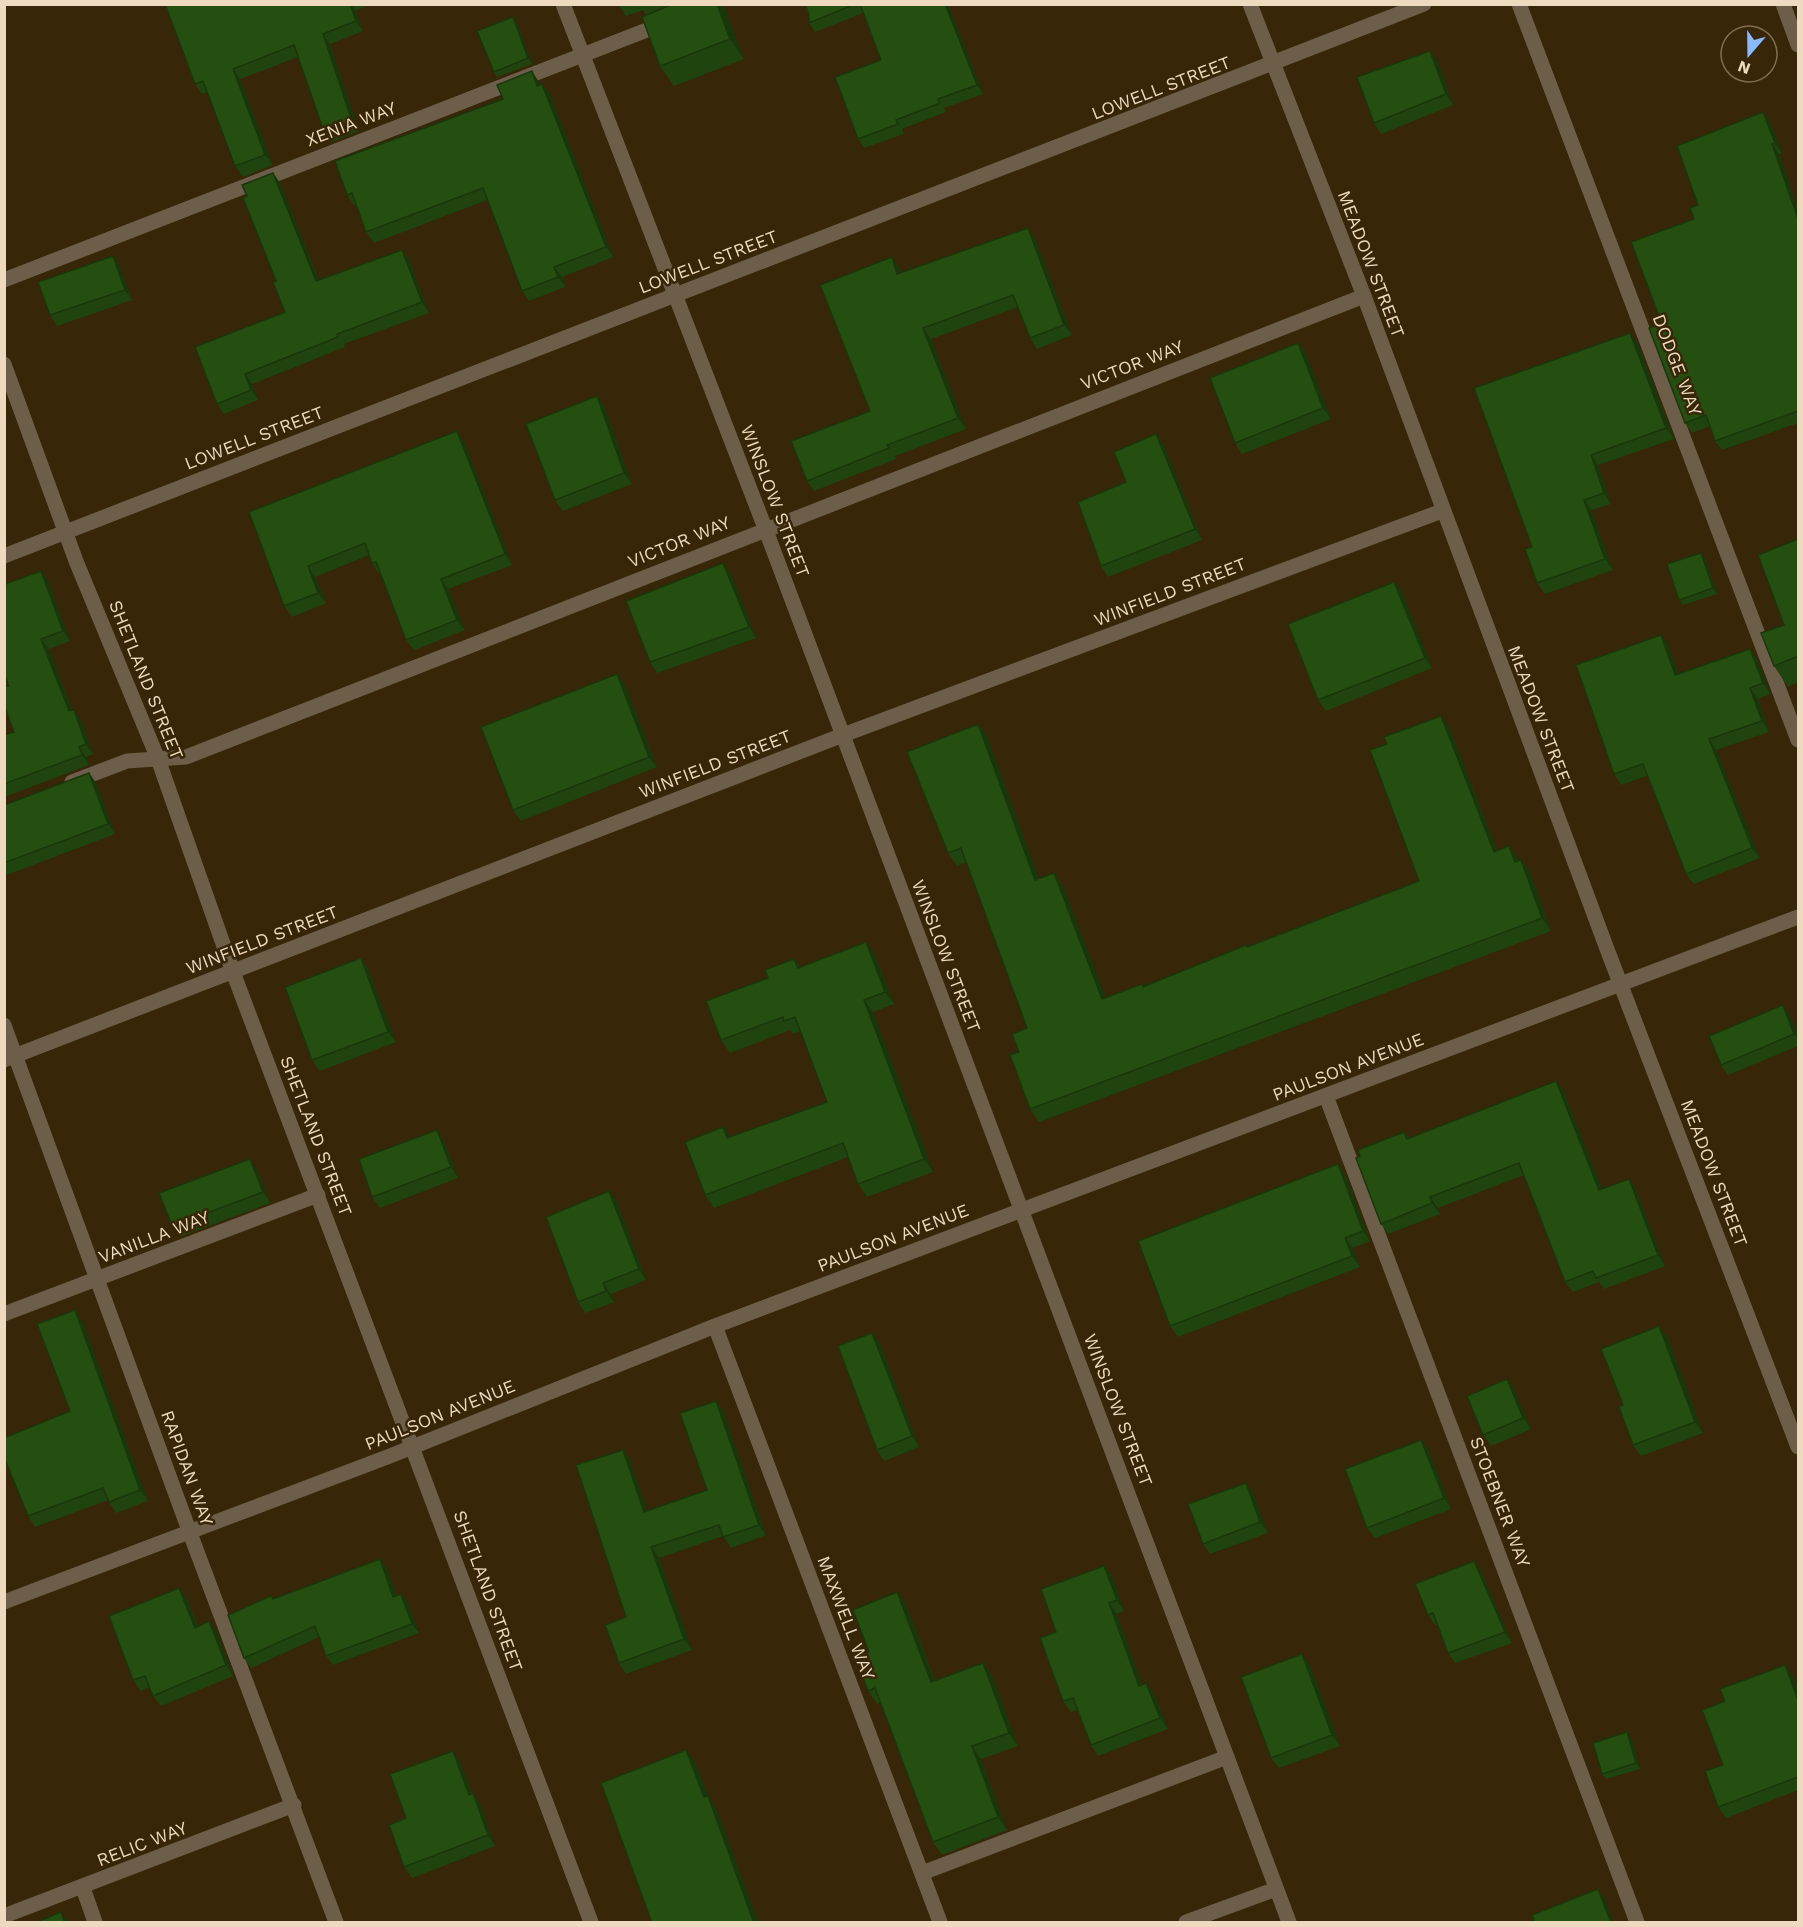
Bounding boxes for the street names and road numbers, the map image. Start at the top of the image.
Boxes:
street label: LOWELL STREET [1088,51,1233,124]
street label: XENIA WAY [303,96,400,150]
street label: MEADOW STREET [1334,187,1409,340]
street label: LOWELL STREET [635,225,780,298]
street label: DODGE WAY [1648,311,1707,419]
street label: VICTOR WAY [1077,335,1187,394]
street label: LOWELL STREET [181,401,326,474]
street label: WINSLOW STREET [737,422,814,580]
street label: VICTOR WAY [625,511,734,572]
street label: WINFIELD STREET [1091,553,1249,630]
street label: SHETLAND STREET [105,597,188,763]
street label: MEADOW STREET [1504,642,1579,795]
street label: WINFIELD STREET [636,725,794,802]
street label: WINSLOW STREET [908,877,985,1035]
street label: WINFIELD STREET [183,901,341,978]
street label: PAULSON AVENUE [1269,1028,1426,1105]
street label: SHETLAND STREET [276,1053,357,1219]
street label: MEADOW STREET [1677,1096,1752,1249]
street label: PAULSON AVENUE [814,1199,971,1276]
street label: VANILLA WAY [95,1206,213,1267]
street label: WINSLOW STREET [1080,1331,1157,1489]
street label: PAULSON AVENUE [362,1375,518,1454]
street label: RAPIDAN WAY [157,1407,218,1529]
street label: STOEBNER WAY [1466,1434,1535,1571]
street label: SHETLAND STREET [450,1507,527,1674]
street label: MAXWELL WAY [813,1553,880,1683]
street label: RELIC WAY [94,1816,191,1870]

